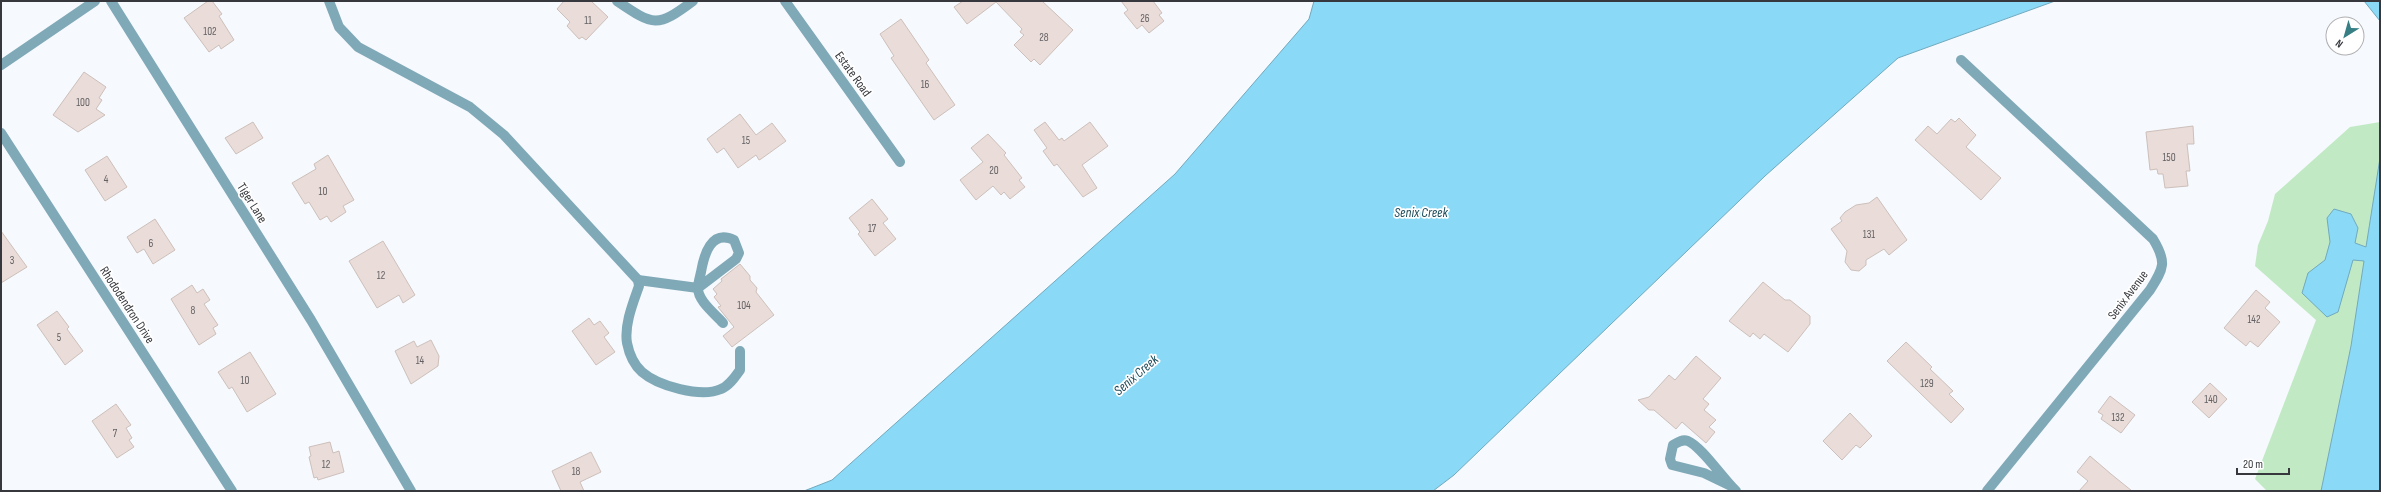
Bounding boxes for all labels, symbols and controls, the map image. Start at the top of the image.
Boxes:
house number: 26 [1140,12,1150,25]
house number: 11 [584,14,592,27]
north arrow [2325,16,2365,56]
house number: 102 [203,25,217,38]
house number: 28 [1039,31,1049,44]
text: N [2333,37,2346,51]
street label: Estate Road [831,48,875,100]
house number: 16 [921,78,930,91]
house number: 100 [76,96,90,109]
house number: 15 [742,134,750,147]
house number: 150 [2162,151,2176,164]
house number: 20 [989,164,999,177]
house number: 4 [104,173,109,186]
street label: Tiger Lane [233,180,271,226]
house number: 10 [319,185,327,198]
water label: Senix Creek [1394,204,1449,221]
house number: 17 [868,222,877,235]
house number: 131 [1863,228,1875,241]
house number: 6 [149,237,154,250]
house number: 3 [10,254,15,267]
street label: Rhododendron Drive [96,263,158,347]
street label: Senix Avenue [2104,267,2152,323]
house number: 12 [377,269,386,282]
house number: 104 [737,299,751,312]
house number: 8 [191,304,196,317]
house number: 142 [2247,313,2261,326]
house number: 5 [57,331,61,344]
water label: Senix Creek [1110,350,1162,399]
house number: 14 [416,354,425,367]
house number: 10 [241,374,249,387]
house number: 129 [1920,377,1934,390]
house number: 140 [2204,393,2218,406]
house number: 132 [2111,411,2125,424]
house number: 7 [113,427,118,440]
scale bar [2237,450,2289,476]
text: 20 m [2243,457,2263,472]
house number: 12 [322,458,331,471]
house number: 18 [572,465,581,478]

